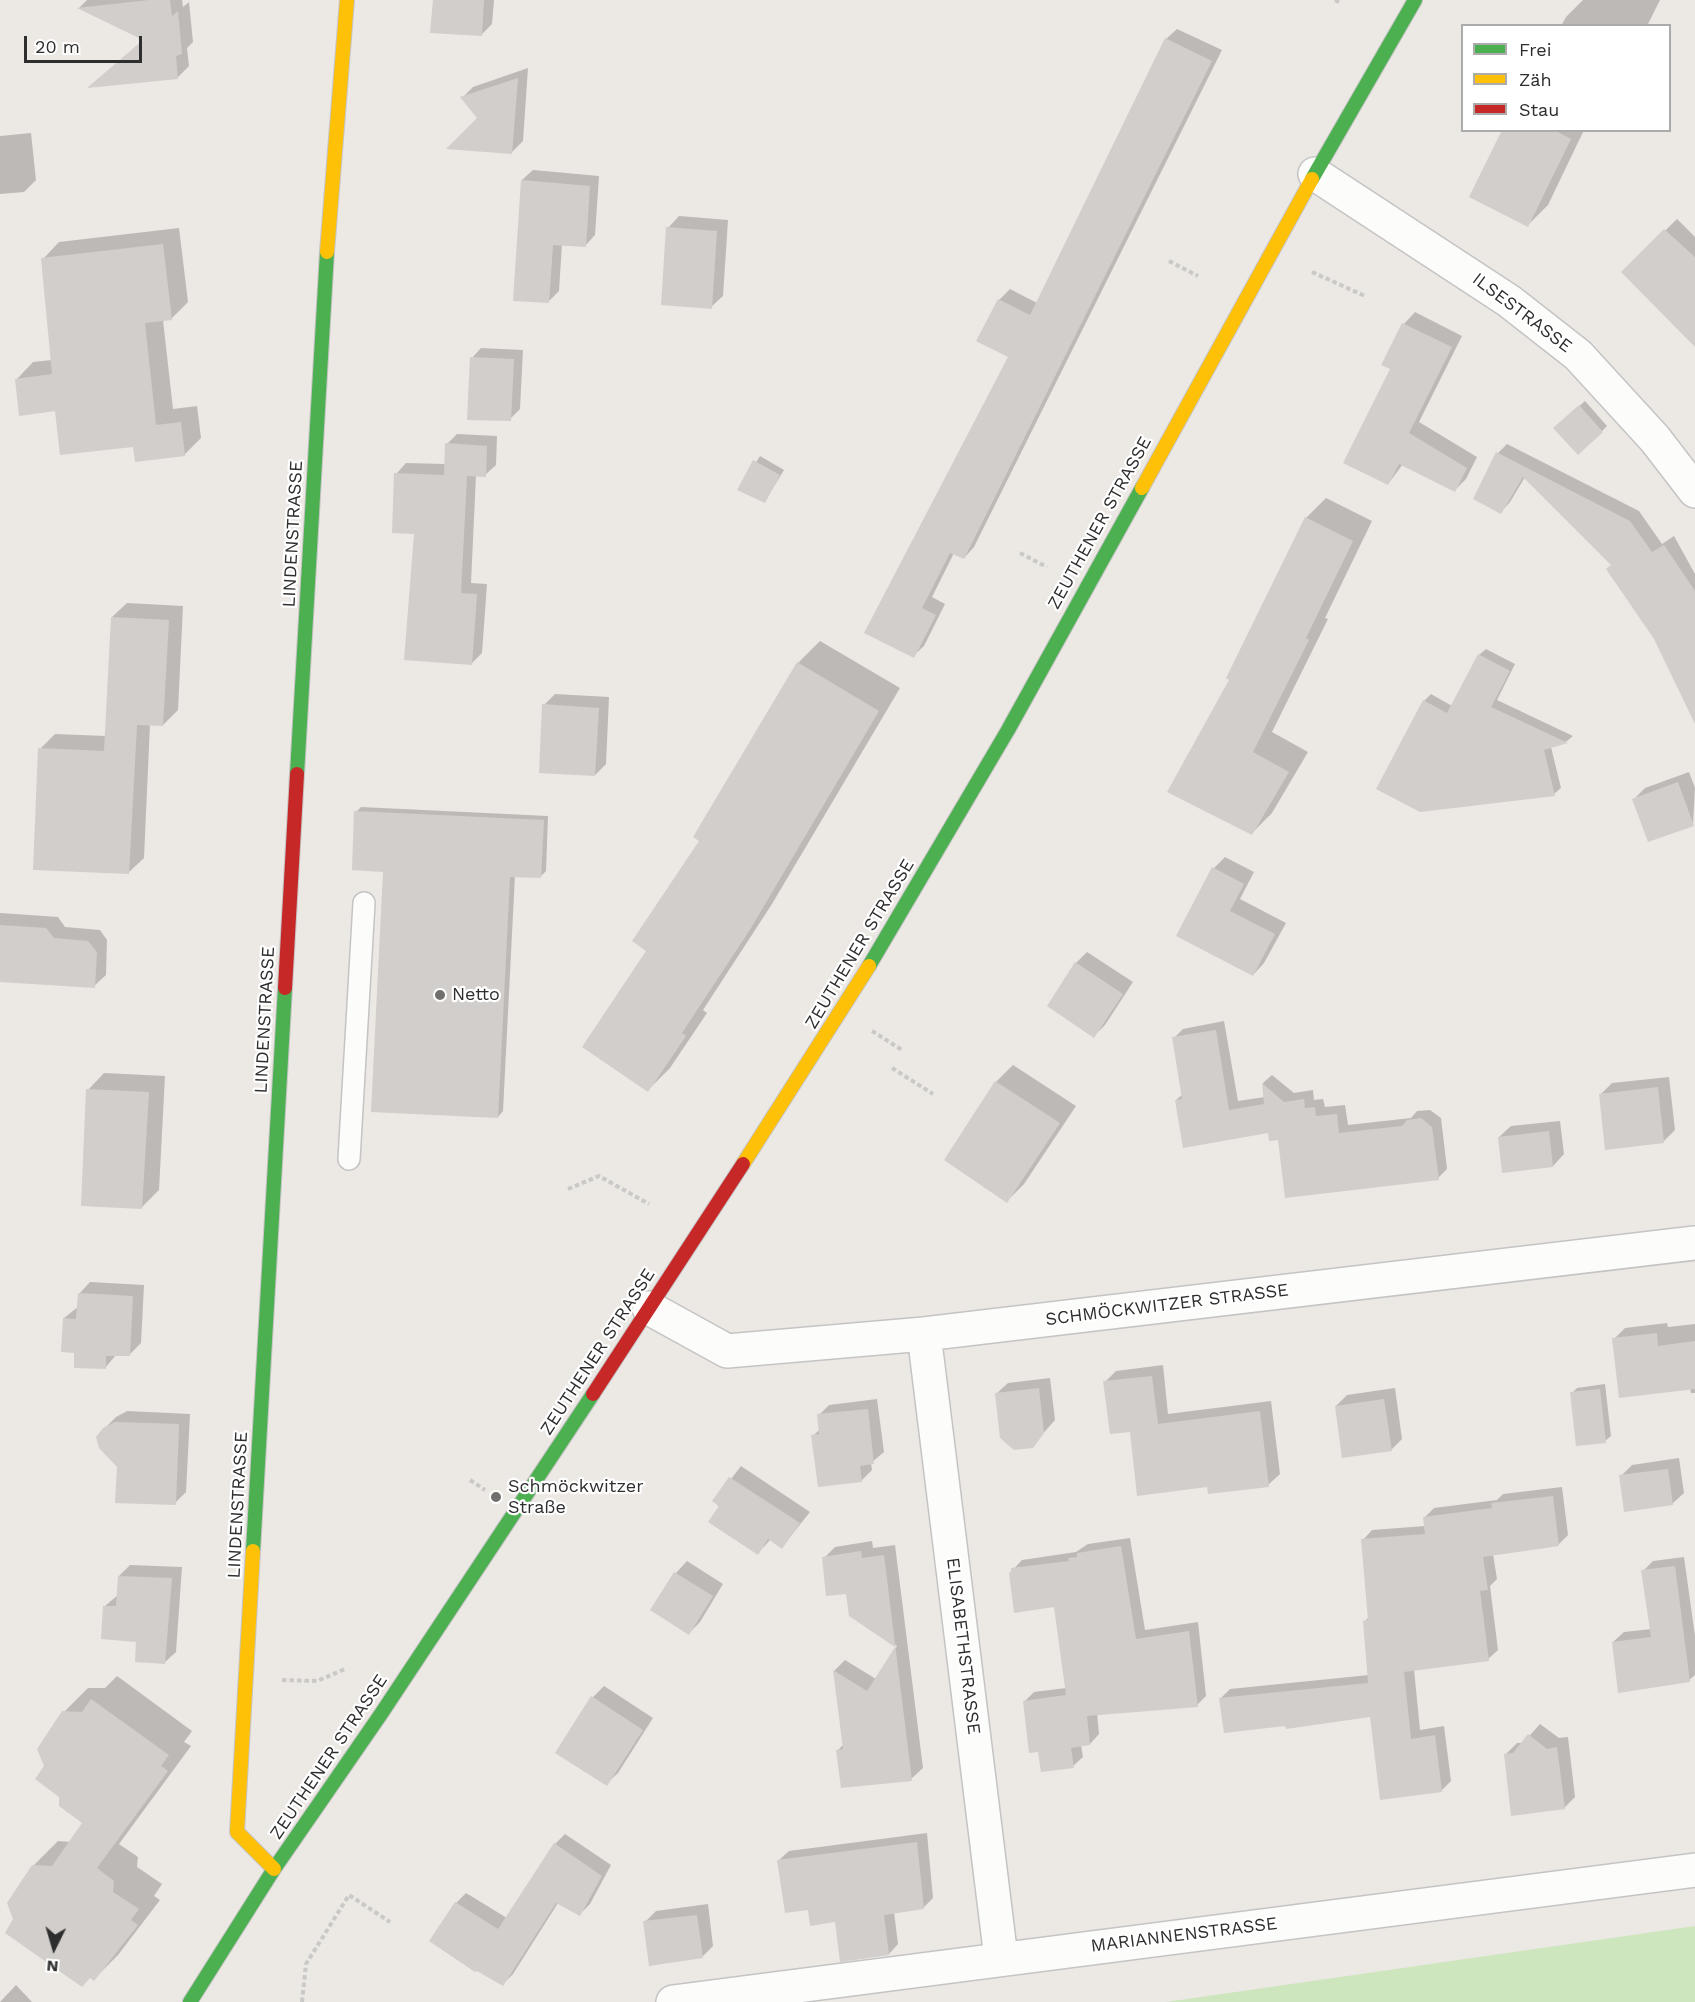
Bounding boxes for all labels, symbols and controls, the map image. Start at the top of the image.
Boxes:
scale bar [27,24,146,62]
legend [1461,24,1671,132]
text: 20 m [35,36,80,57]
text: Frei [1519,39,1551,60]
text: Zäh [1519,69,1552,90]
text: Stau [1519,99,1559,120]
street label: ILSESTRASSE [1468,268,1576,358]
street label: ZEUTHENER STRASSE [1044,433,1156,613]
street label: LINDENSTRASSE [278,460,308,608]
street label: ZEUTHENER STRASSE [801,855,919,1033]
street label: LINDENSTRASSE [250,946,280,1094]
place label: Netto [452,984,500,1006]
marker: Netto [433,988,447,1002]
street label: ZEUTHENER STRASSE [536,1265,660,1439]
street label: SCHMÖCKWITZER STRASSE [1044,1279,1290,1331]
street label: LINDENSTRASSE [223,1431,253,1579]
place label: Schmöckwitzer Straße [508,1476,644,1518]
marker: Schmöckwitzer Straße [489,1490,503,1504]
street label: ELISABETHSTRASSE [941,1556,985,1736]
street label: ZEUTHENER STRASSE [266,1671,392,1843]
street label: MARIANNENSTRASSE [1090,1913,1278,1957]
north arrow [24,1918,84,1978]
text: N [46,1956,59,1976]

